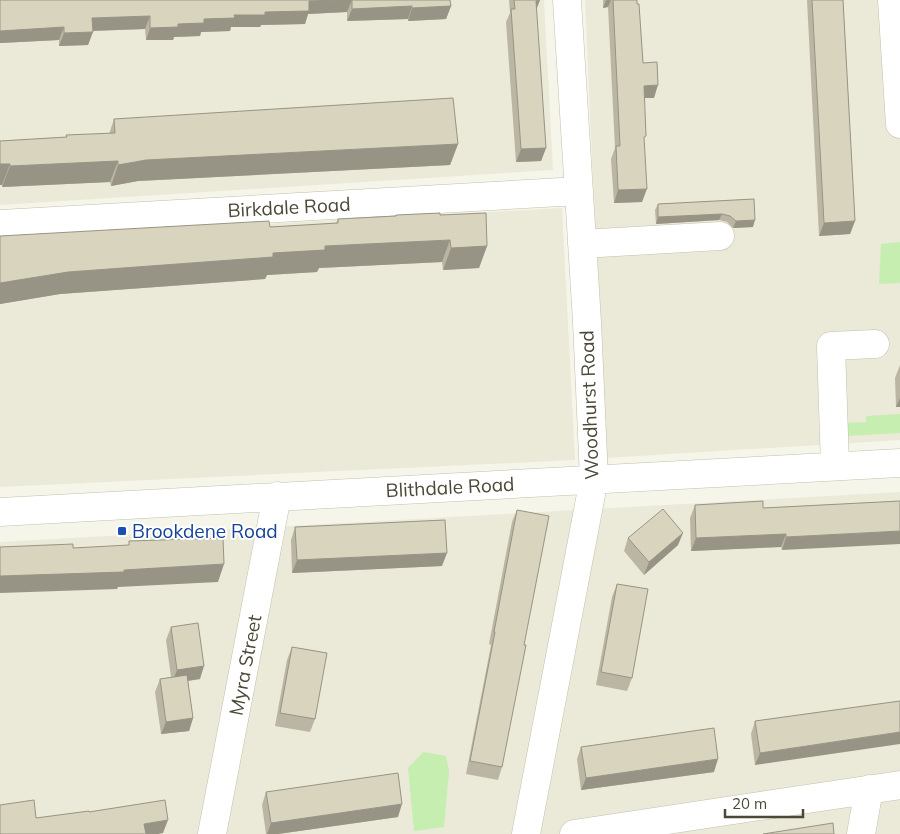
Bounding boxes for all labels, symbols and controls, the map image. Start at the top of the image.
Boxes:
street label: Birkdale Road [227,192,351,222]
street label: Woodhurst Road [574,330,604,480]
street label: Blithdale Road [385,472,515,502]
place label: Brookdene Road [132,519,278,543]
marker: Brookdene Road [116,525,128,537]
street label: Myra Street [223,612,267,717]
scale bar [725,786,802,818]
text: 20 m [732,794,767,813]

